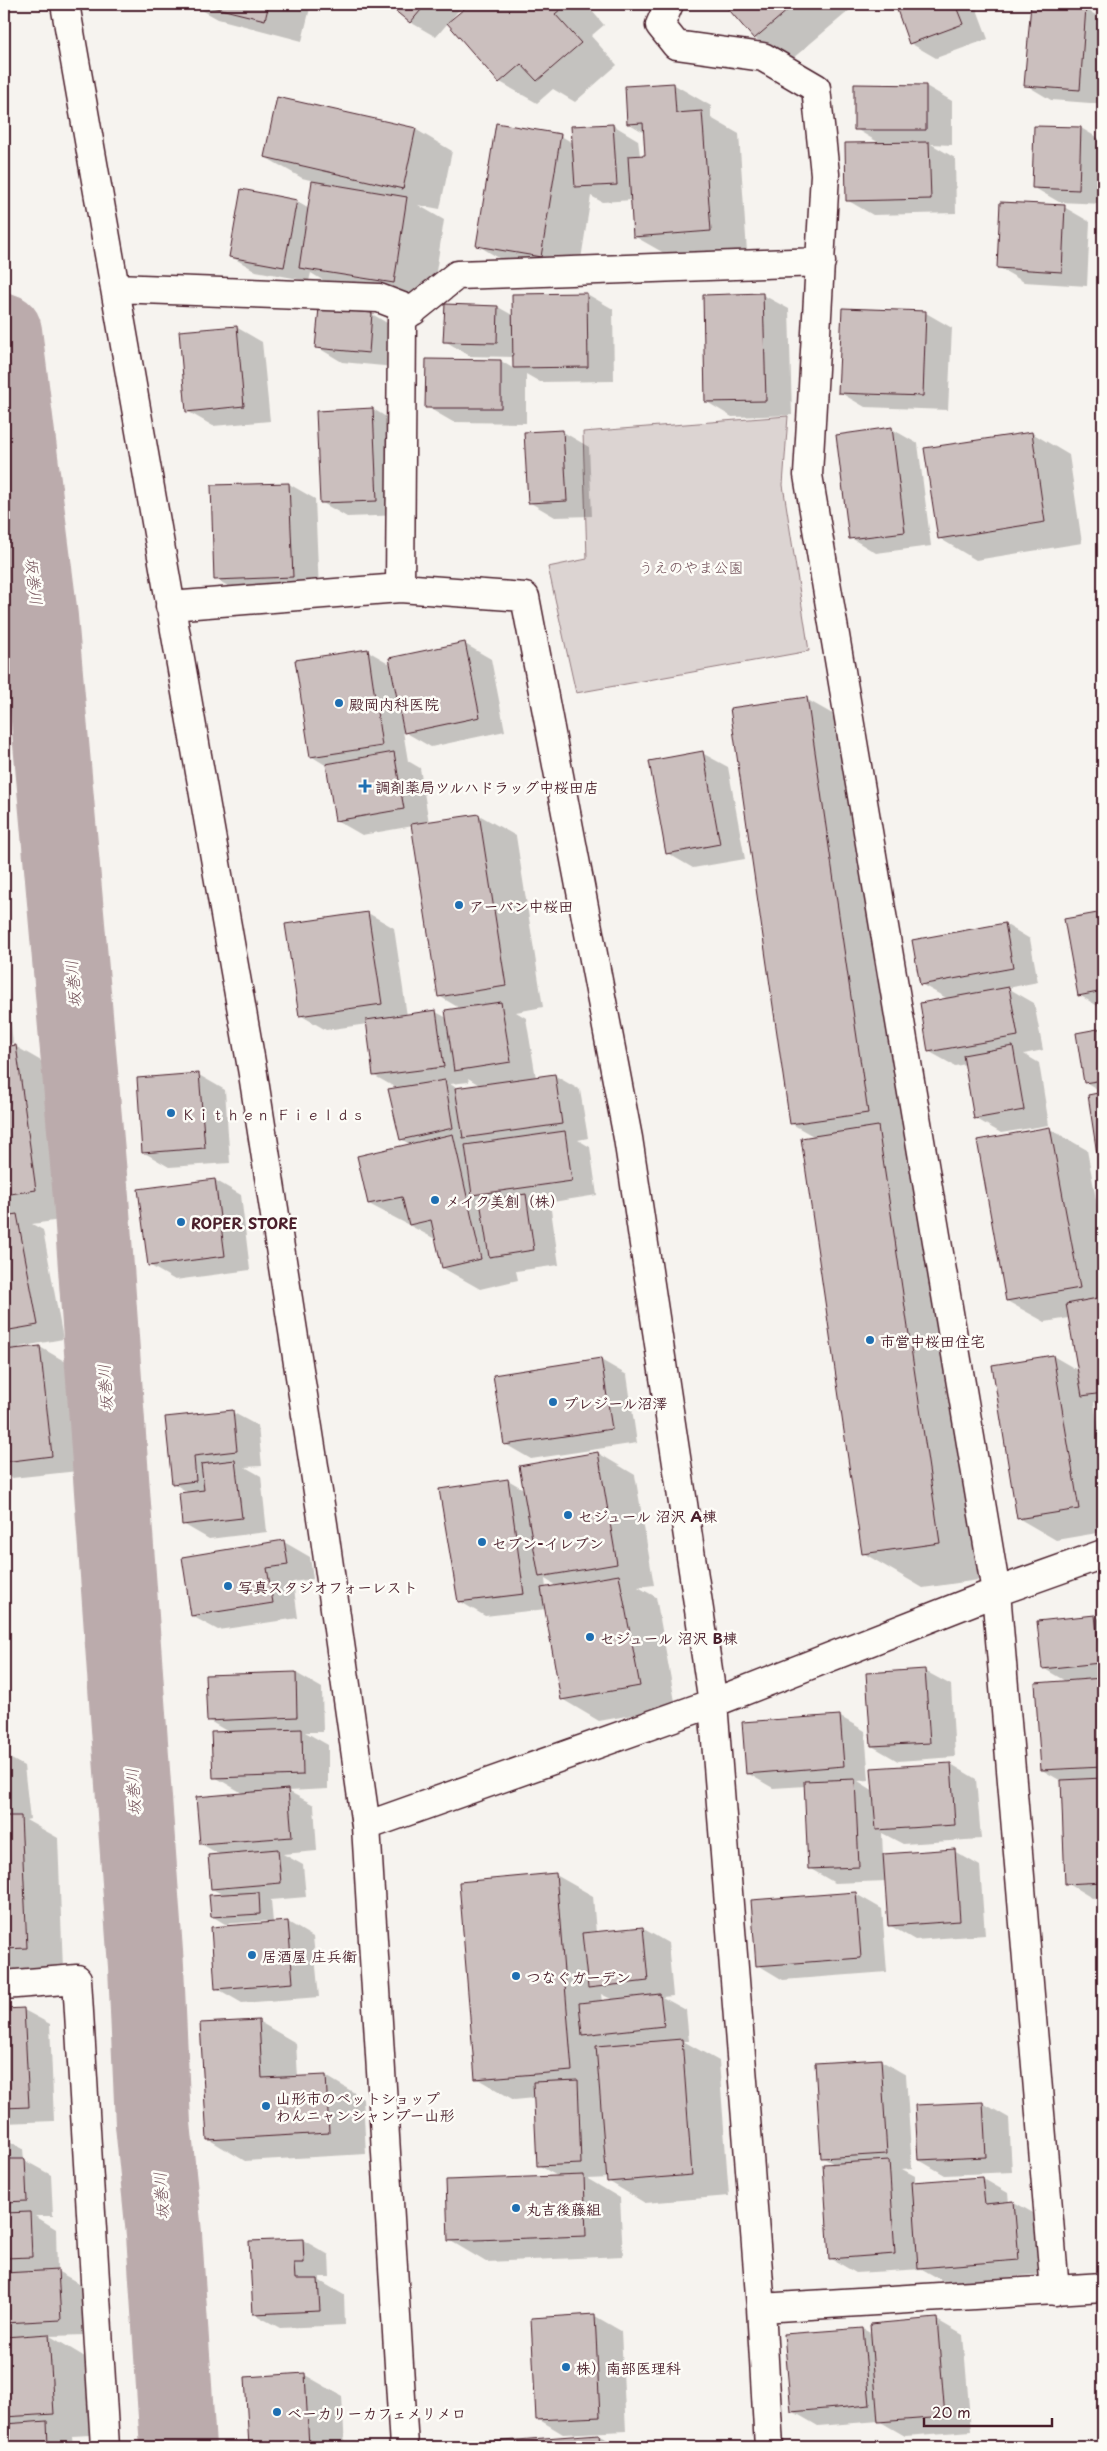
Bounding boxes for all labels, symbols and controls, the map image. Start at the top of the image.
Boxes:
park label: うえのやま公園 [638,555,744,578]
water label: 坂巻川 [20,556,50,606]
place label: 殿岡内科医院 [349,692,439,715]
marker: 殿岡内科医院 [333,697,345,709]
place label: 調剤薬局ツルハドラッグ中桜田店 [375,775,599,798]
marker: 調剤薬局ツルハドラッグ中桜田店 [359,780,371,792]
place label: アーバン中桜田 [469,894,573,917]
marker: アーバン中桜田 [453,899,465,911]
water label: 坂巻川 [58,959,86,1009]
place label: Ｋｉｔｈｅｎ Ｆｉｅｌｄｓ [181,1102,366,1125]
marker: Ｋｉｔｈｅｎ Ｆｉｅｌｄｓ [165,1107,177,1119]
place label: メイク美創（株） [445,1189,565,1212]
marker: メイク美創（株） [429,1194,441,1206]
place label: ROPER STORE [191,1211,298,1234]
marker: ROPER STORE [175,1216,187,1228]
place label: 市営中桜田住宅 [880,1329,985,1352]
marker: 市営中桜田住宅 [864,1334,876,1346]
water label: 坂巻川 [90,1363,118,1413]
place label: プレジール沼澤 [563,1391,667,1414]
marker: プレジール沼澤 [547,1396,559,1408]
place label: セジュール 沼沢 A棟 [578,1504,717,1527]
marker: セジュール 沼沢 A棟 [562,1509,574,1521]
place label: セブン-イレブン [492,1531,604,1554]
marker: セブン-イレブン [476,1536,488,1548]
place label: 写真スタジオフォーレスト [238,1575,418,1598]
marker: 写真スタジオフォーレスト [222,1580,234,1592]
place label: セジュール 沼沢 B棟 [600,1626,738,1649]
marker: セジュール 沼沢 B棟 [584,1631,596,1643]
water label: 坂巻川 [118,1767,146,1817]
place label: 居酒屋 庄兵衛 [262,1944,357,1967]
marker: 居酒屋 庄兵衛 [246,1949,258,1961]
place label: つなぐガーデン [526,1965,631,1988]
marker: つなぐガーデン [510,1970,522,1982]
place label: 山形市のペットショップ わんニャンシャンプー山形 [276,2086,455,2126]
marker: 山形市のペットショップ わんニャンシャンプー山形 [260,2100,272,2112]
water label: 坂巻川 [146,2171,174,2221]
place label: 丸吉後藤組 [526,2197,601,2220]
marker: 丸吉後藤組 [510,2202,522,2214]
place label: 株）南部医理科 [576,2356,681,2379]
marker: 株）南部医理科 [560,2361,572,2373]
scale bar [924,2396,1052,2428]
text: 20 m [932,2400,971,2423]
place label: ベーカリーカフェメリメロ [287,2401,466,2424]
marker: ベーカリーカフェメリメロ [271,2406,283,2418]

